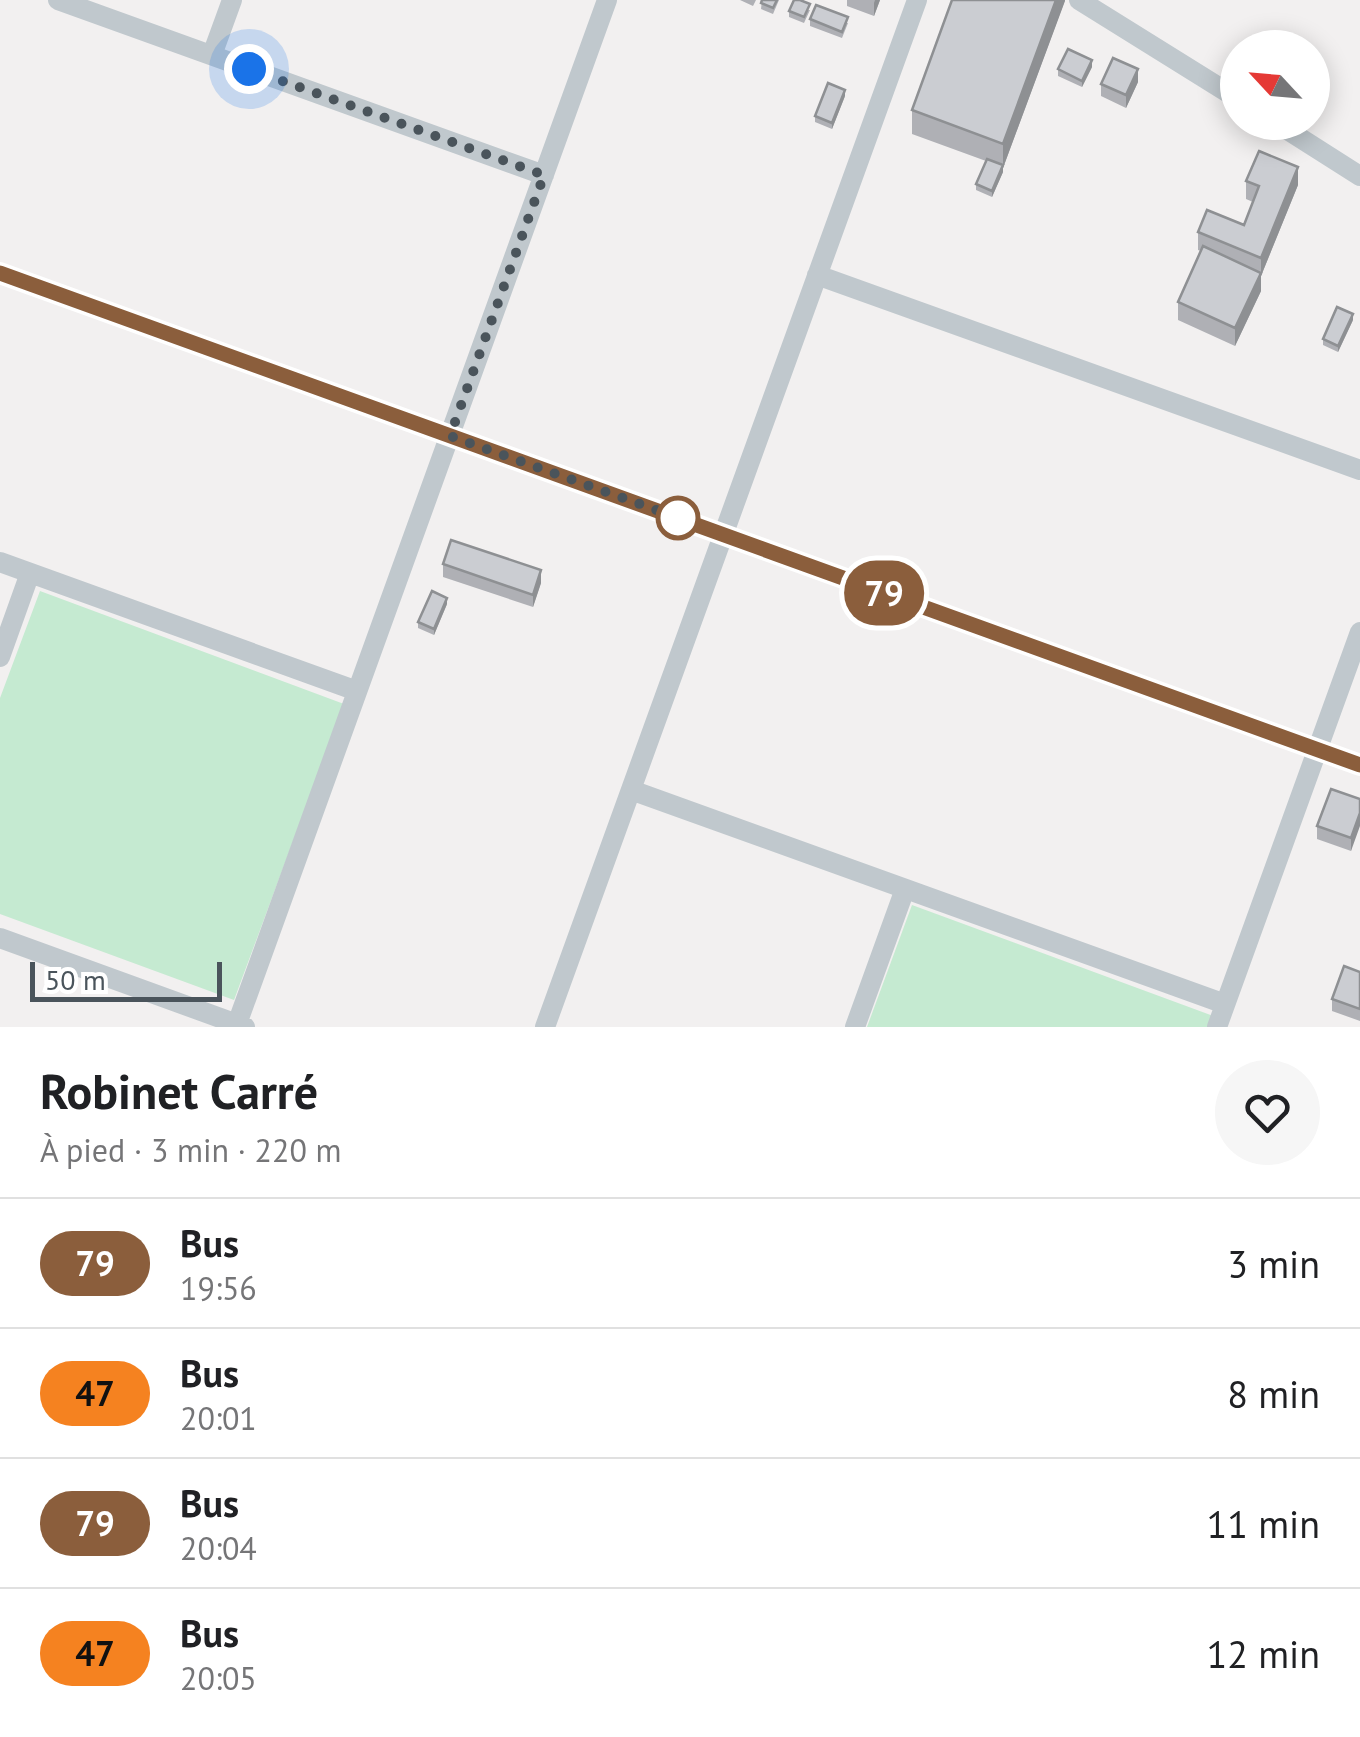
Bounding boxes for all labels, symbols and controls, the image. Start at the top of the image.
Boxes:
north arrow [1220,30,1330,140]
map controls [1220,30,1330,140]
your location [224,44,274,94]
unlabelled marker [657,497,699,539]
line badge: 79 [839,560,929,626]
text: 79 [864,570,904,616]
scale bar [30,957,222,1001]
text: 50 m [45,961,106,998]
text: Robinet Carré [40,1060,318,1122]
button: heart [1215,1060,1320,1165]
text: À pied · 3 min · 220 m [40,1129,341,1171]
text: Bus [180,1218,239,1267]
text: 3 min [1227,1239,1320,1288]
text: 79 [75,1240,115,1286]
text: 19:56 [180,1267,257,1309]
text: Bus [180,1348,239,1397]
text: 8 min [1227,1369,1320,1418]
text: 47 [75,1370,115,1416]
text: 20:01 [180,1397,257,1439]
text: Bus [180,1478,239,1527]
text: 11 min [1207,1499,1320,1548]
text: 79 [75,1500,115,1546]
text: 20:04 [180,1527,257,1569]
text: Bus [180,1608,239,1657]
text: 12 min [1207,1629,1320,1678]
text: 47 [75,1630,115,1676]
text: 20:05 [180,1657,257,1699]

